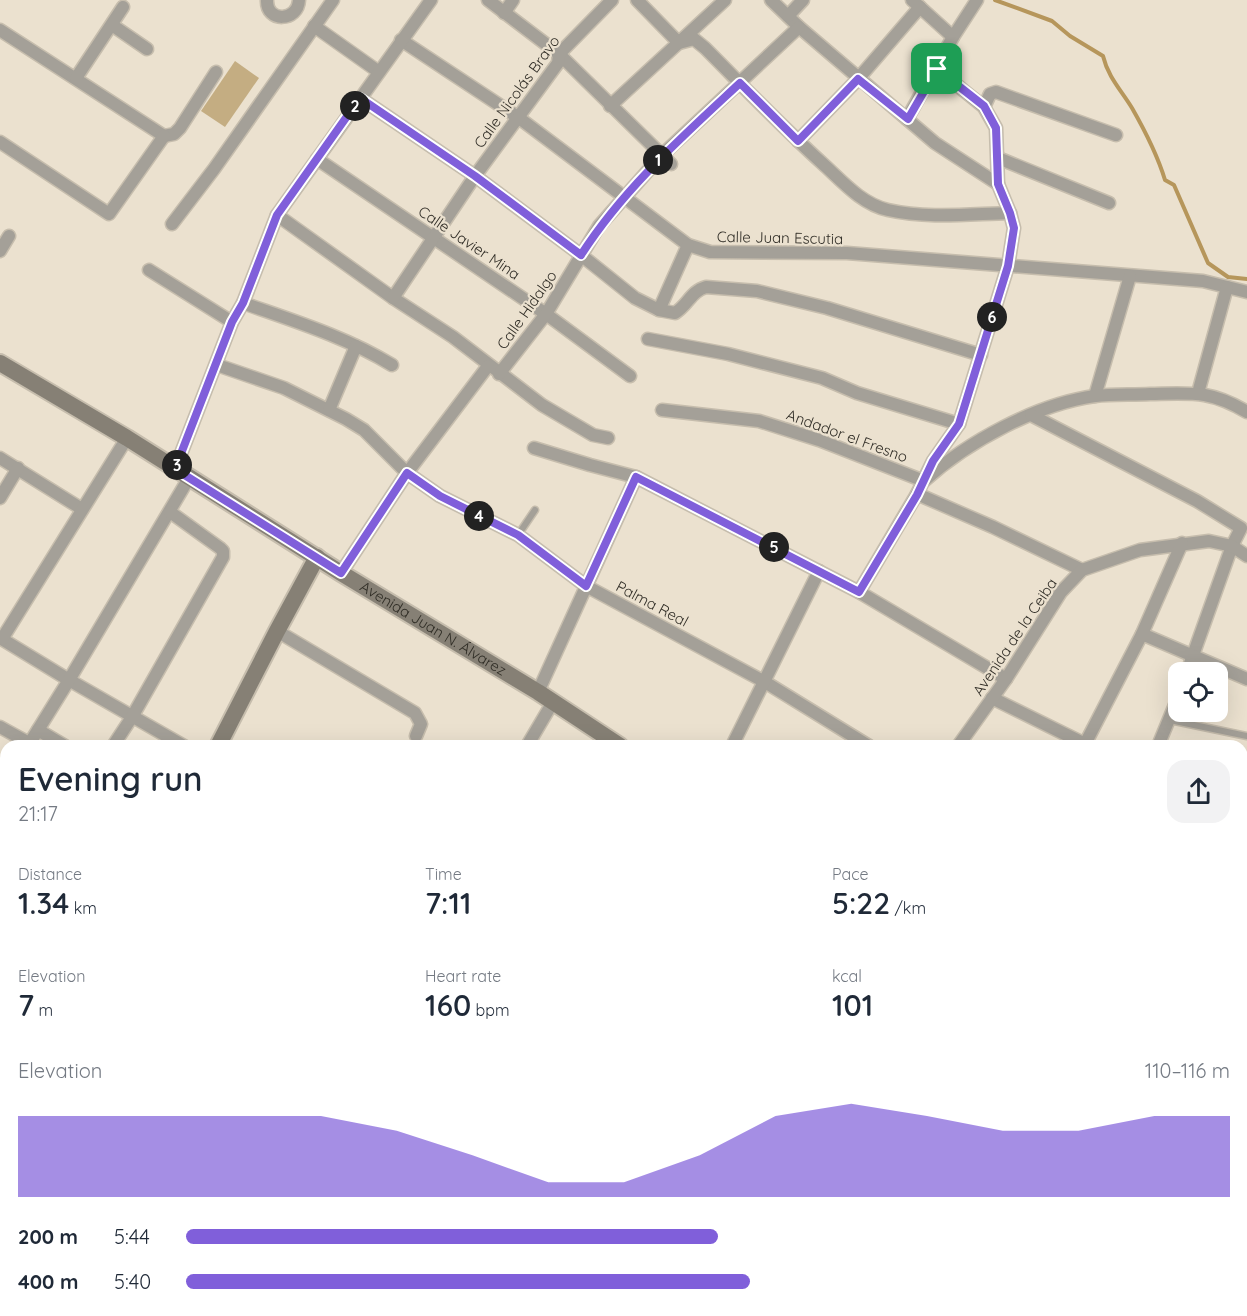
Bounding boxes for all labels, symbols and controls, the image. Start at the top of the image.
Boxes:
street label: Calle Nicolás Bravo [470,32,564,152]
pin [911,43,962,94]
icon: arrive [920,52,953,85]
pin: 2 [340,91,370,121]
text: 2 [350,96,360,116]
pin: 1 [643,145,673,175]
text: 1 [655,150,661,170]
street label: Calle Javier Mina [415,202,524,284]
street label: Calle Juan Escutia [717,227,843,248]
street label: Calle Hidalgo [492,267,561,353]
pin: 6 [977,302,1007,332]
text: 6 [988,307,996,327]
street label: Andador el Fresno [784,405,910,466]
pin: 3 [162,450,192,480]
text: 3 [173,455,181,475]
pin: 4 [464,501,494,531]
text: 4 [474,506,484,526]
pin: 5 [759,532,789,562]
text: 5 [769,537,779,557]
street label: Avenida de la Ceiba [968,574,1061,699]
street label: Avenida Juan N. Álvarez [357,577,510,680]
street label: Palma Real [613,577,692,631]
map controls [1168,662,1228,722]
button: locate [1168,662,1228,722]
text: Evening run [18,758,203,799]
button: share [1167,760,1230,823]
text: 21:17 [18,801,58,826]
text: Distance [18,864,82,884]
text: Time [425,864,462,884]
text: Pace [832,864,868,884]
text: 1.34 [18,884,69,922]
text: 7:11 [425,884,471,922]
text: 5:22 [832,884,890,922]
text: km [69,898,97,918]
text: /km [890,898,926,918]
text: Elevation [18,966,85,986]
text: Heart rate [425,966,501,986]
text: kcal [832,966,862,986]
text: 7 [18,986,34,1024]
text: 160 [425,986,471,1024]
text: 101 [832,986,873,1024]
text: m [34,1000,53,1020]
text: bpm [471,1000,510,1020]
text: Elevation [18,1058,102,1083]
text: 110–116 m [1145,1058,1230,1083]
text: 200 m [18,1224,78,1249]
text: 5:44 [114,1224,150,1249]
text: 400 m [18,1269,78,1294]
text: 5:40 [114,1269,151,1294]

